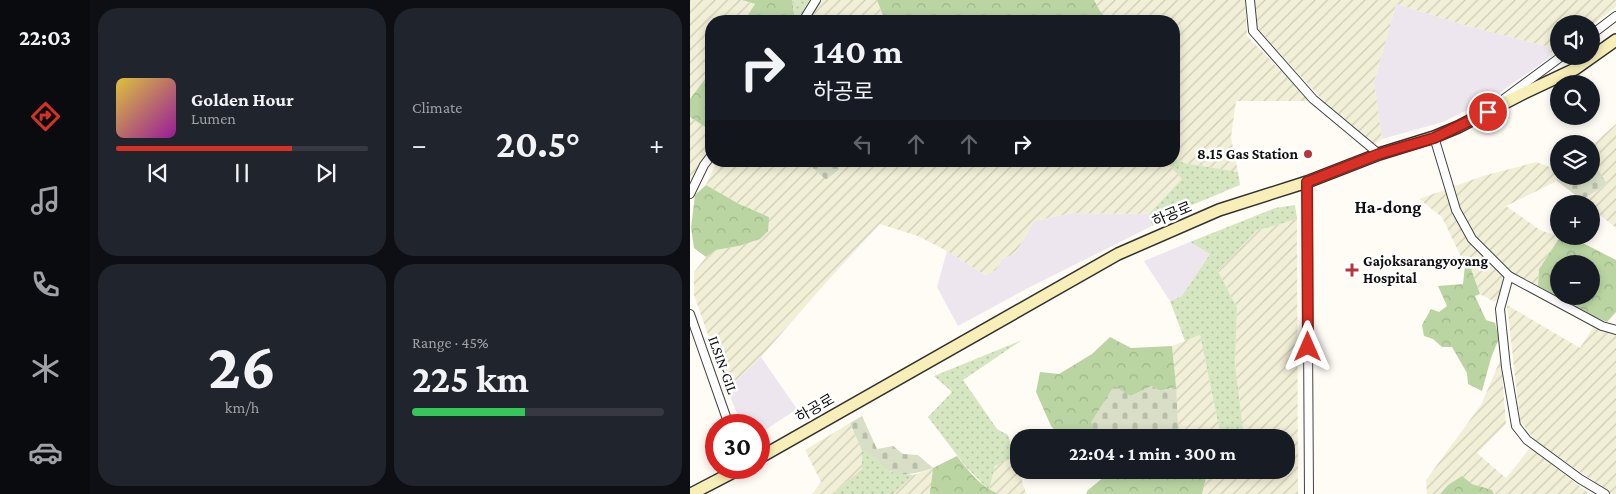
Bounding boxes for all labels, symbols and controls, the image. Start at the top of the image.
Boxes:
map controls [1550,15,1600,305]
button: sound [1550,15,1600,65]
text: 22:03 [19,25,71,50]
text: 140 m [813,32,903,71]
icon: right [730,35,795,100]
button: search [1550,75,1600,125]
text: 하공로 [813,79,874,104]
text: Golden Hour [191,89,294,110]
pin [1467,91,1509,133]
icon: arrive [1474,98,1502,126]
icon: directions [28,99,63,134]
text: Climate [412,99,462,116]
text: Lumen [191,110,236,127]
text: 20.5° [496,123,580,165]
text: − [412,129,427,160]
text: + [649,129,664,160]
icon: left [849,130,877,158]
icon: ahead [902,130,930,158]
icon: ahead [955,130,983,158]
icon: right [1008,130,1036,158]
button: layers [1550,135,1600,185]
place label: 8.15 Gas Station [1197,146,1298,162]
marker: 8.15 Gas Station [1302,148,1314,160]
icon: previous [144,159,172,187]
icon: pause [228,159,256,187]
icon: next [312,159,340,187]
icon: music [28,183,63,218]
button: + [1550,195,1600,245]
district label: Ha-dong [1355,197,1421,217]
street label: 하공로 [1150,199,1194,229]
place label: Gajoksarangyoyang Hospital [1363,253,1488,286]
button: − [1550,255,1600,305]
marker: Gajoksarangyoyang Hospital [1345,263,1359,277]
icon: phone [28,267,63,302]
position arrow [1281,320,1333,372]
text: 26 [208,330,276,402]
text: Range · 45% [412,334,489,351]
street label: ILSIN-GIL [705,334,741,397]
icon: climate [28,351,63,386]
text: 225 km [412,358,529,400]
street label: 하공로 [793,391,837,425]
text: km/h [225,399,259,416]
speed limit sign: 30 [705,414,770,479]
icon: car [28,435,63,470]
text: 22:04 · 1 min · 300 m [1069,443,1236,464]

